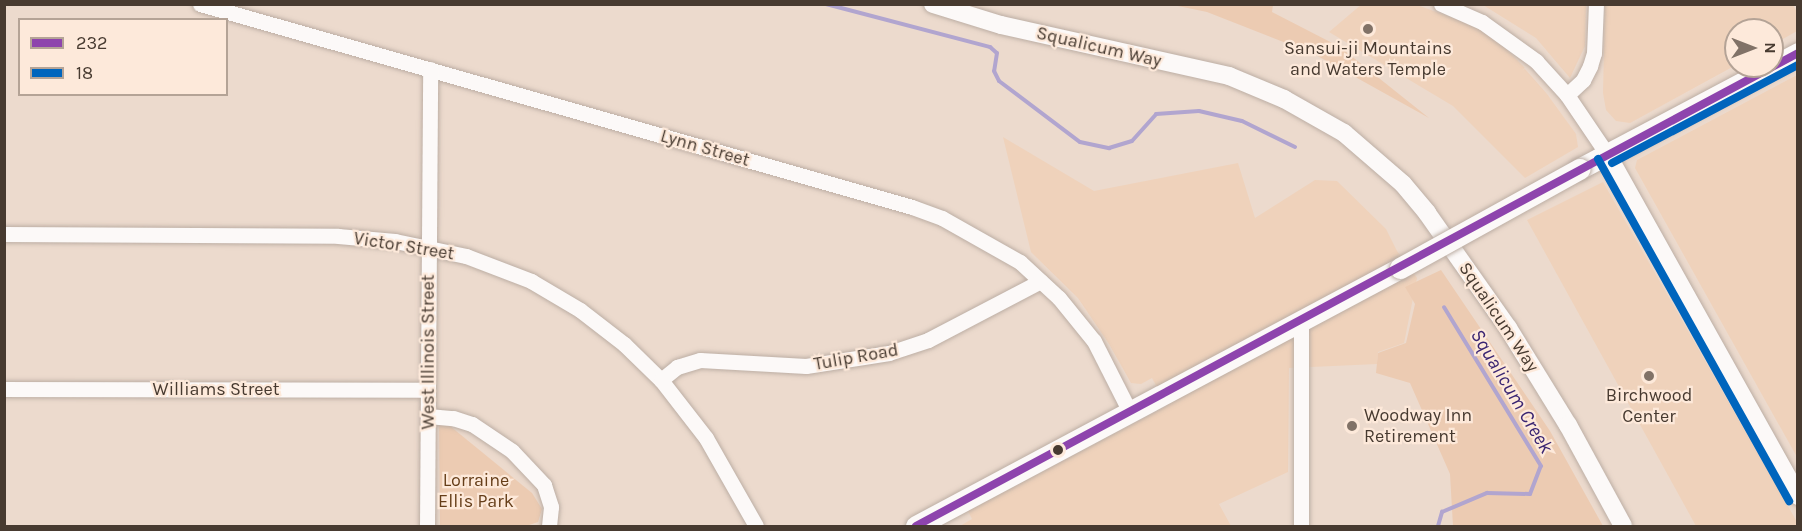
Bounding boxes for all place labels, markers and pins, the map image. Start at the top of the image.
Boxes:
marker: Sansui-ji Mountains and Waters Temple [1361,22,1375,36]
place label: Sansui-ji Mountains and Waters Temple [1284,38,1452,80]
marker: Birchwood Center [1642,369,1656,383]
place label: Birchwood Center [1606,385,1692,428]
place label: Woodway Inn Retirement [1364,405,1472,448]
marker: Woodway Inn Retirement [1345,419,1359,433]
unlabelled marker [1052,444,1064,456]

